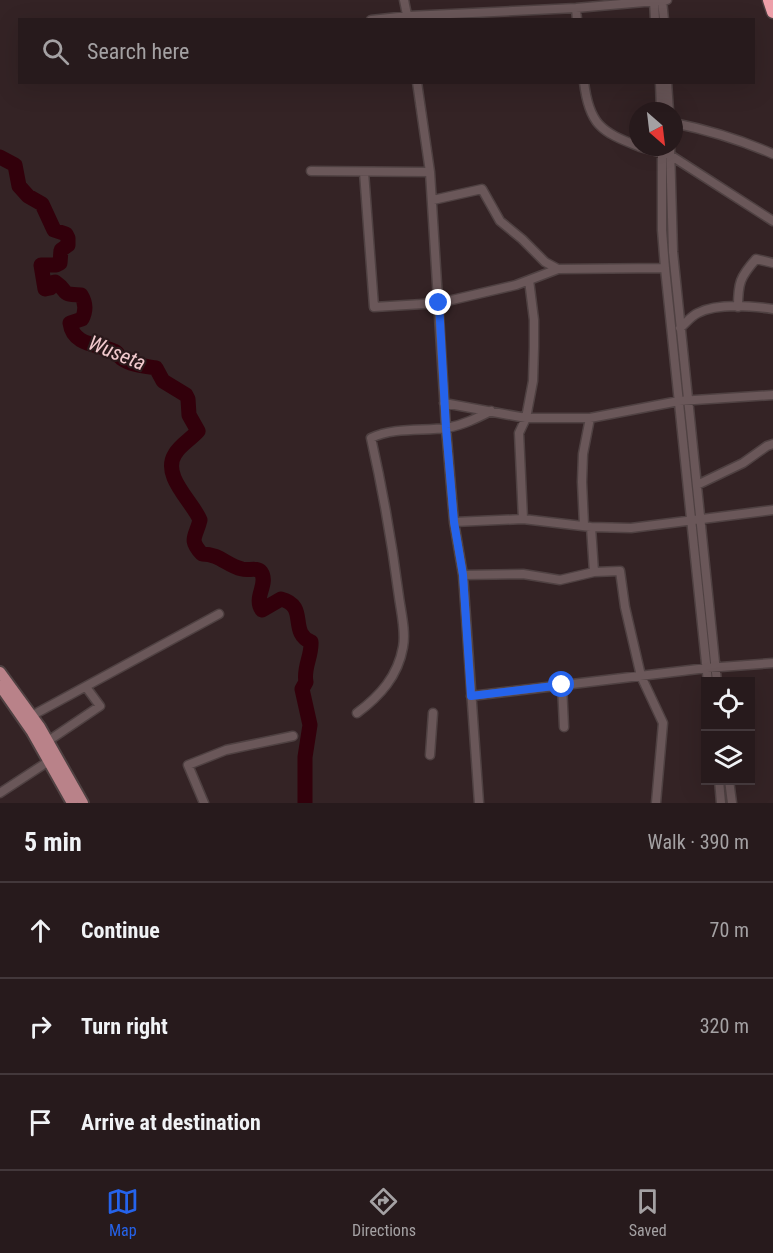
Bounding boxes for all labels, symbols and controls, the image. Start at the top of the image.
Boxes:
search box [18,18,755,84]
icon: search [39,35,72,68]
text: Search here [87,39,189,64]
north arrow [629,102,683,156]
route end [425,289,451,315]
water label: Wuseta [85,331,149,375]
route start [548,671,574,697]
map controls [701,677,755,785]
button: locate [701,677,755,731]
button: layers [701,731,755,785]
text: 5 min [24,827,82,857]
text: Walk · 390 m [648,830,749,854]
icon: ahead [24,914,57,947]
text: Continue [81,918,160,943]
text: 70 m [710,918,749,942]
icon: right [24,1010,57,1043]
text: Turn right [81,1014,168,1039]
text: 320 m [700,1014,749,1038]
icon: arrive [24,1106,57,1139]
text: Arrive at destination [81,1110,261,1135]
tab: Map [106,1185,139,1240]
tab: Directions [352,1185,416,1240]
tab: Saved [629,1185,667,1240]

